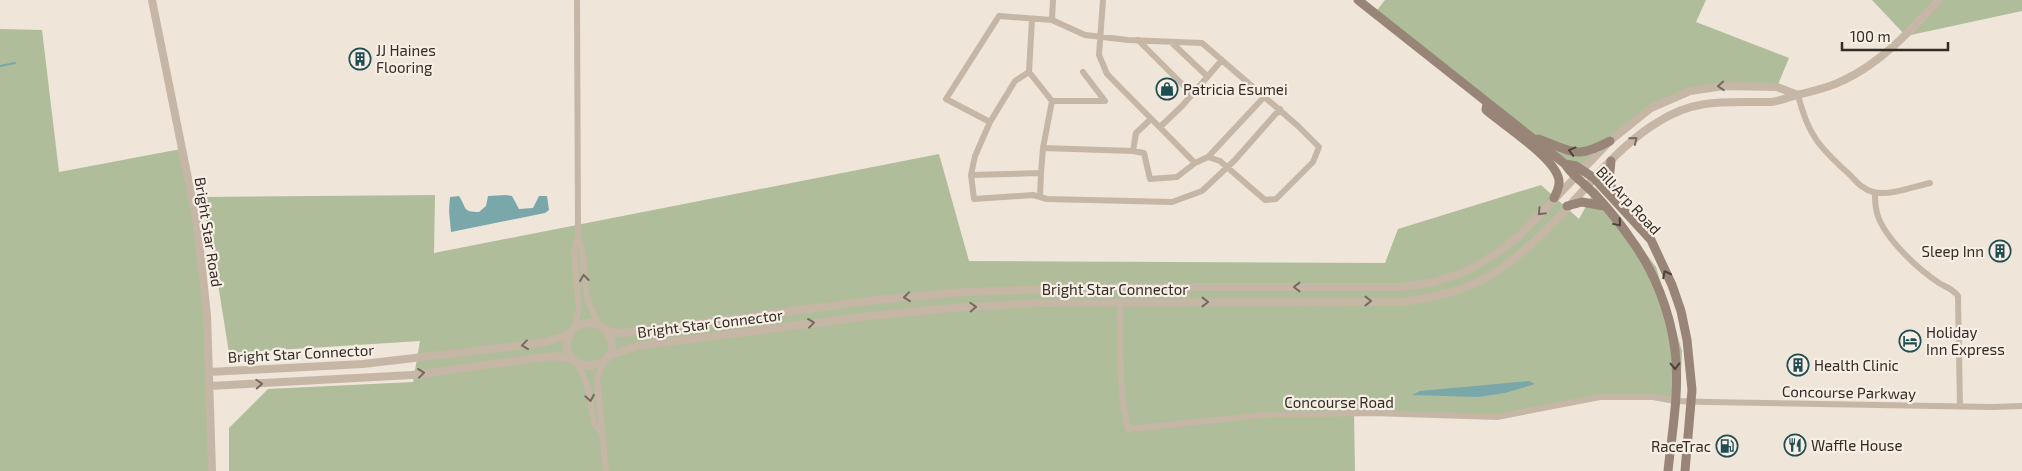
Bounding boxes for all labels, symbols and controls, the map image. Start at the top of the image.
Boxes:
scale bar [1842,20,1948,52]
text: 100 m [1850,27,1891,45]
place label: JJ Haines Flooring [376,41,436,76]
building icon: JJ Haines Flooring [348,47,372,71]
shop icon: Patricia Esumei [1155,77,1179,101]
place label: Patricia Esumei [1183,80,1288,98]
one-way arrow [1717,81,1725,92]
one-way arrow [1628,137,1637,145]
one-way arrow [1567,146,1576,157]
street label: Bill Arp Road [1593,162,1665,238]
street label: Bright Star Road [191,176,227,288]
one-way arrow [1538,206,1547,215]
one-way arrow [1613,218,1622,227]
building icon: Sleep Inn [1988,239,2012,263]
place label: Sleep Inn [1922,242,1984,260]
one-way arrow [1662,270,1672,279]
one-way arrow [579,274,590,282]
street label: Bright Star Connector [1042,280,1188,298]
one-way arrow [1293,282,1300,292]
one-way arrow [903,291,911,302]
one-way arrow [1364,296,1372,306]
one-way arrow [1202,297,1209,307]
one-way arrow [969,301,977,312]
street label: Bright Star Connector [636,305,784,341]
one-way arrow [807,319,816,329]
place label: Holiday Inn Express [1926,323,2005,358]
hotel icon: Holiday Inn Express [1898,329,1922,353]
one-way arrow [520,339,528,350]
street label: Bright Star Connector [227,340,375,366]
building icon: Health Clinic [1786,353,1810,377]
place label: Health Clinic [1814,356,1899,374]
one-way arrow [1670,362,1681,370]
one-way arrow [416,369,425,379]
one-way arrow [255,378,263,389]
street label: Concourse Parkway [1782,382,1916,402]
one-way arrow [585,393,595,402]
street label: Concourse Road [1284,393,1394,411]
restaurant icon: Waffle House [1783,433,1807,457]
fuel station icon: RaceTrac [1715,434,1739,458]
place label: Waffle House [1811,436,1902,454]
place label: RaceTrac [1651,437,1711,455]

